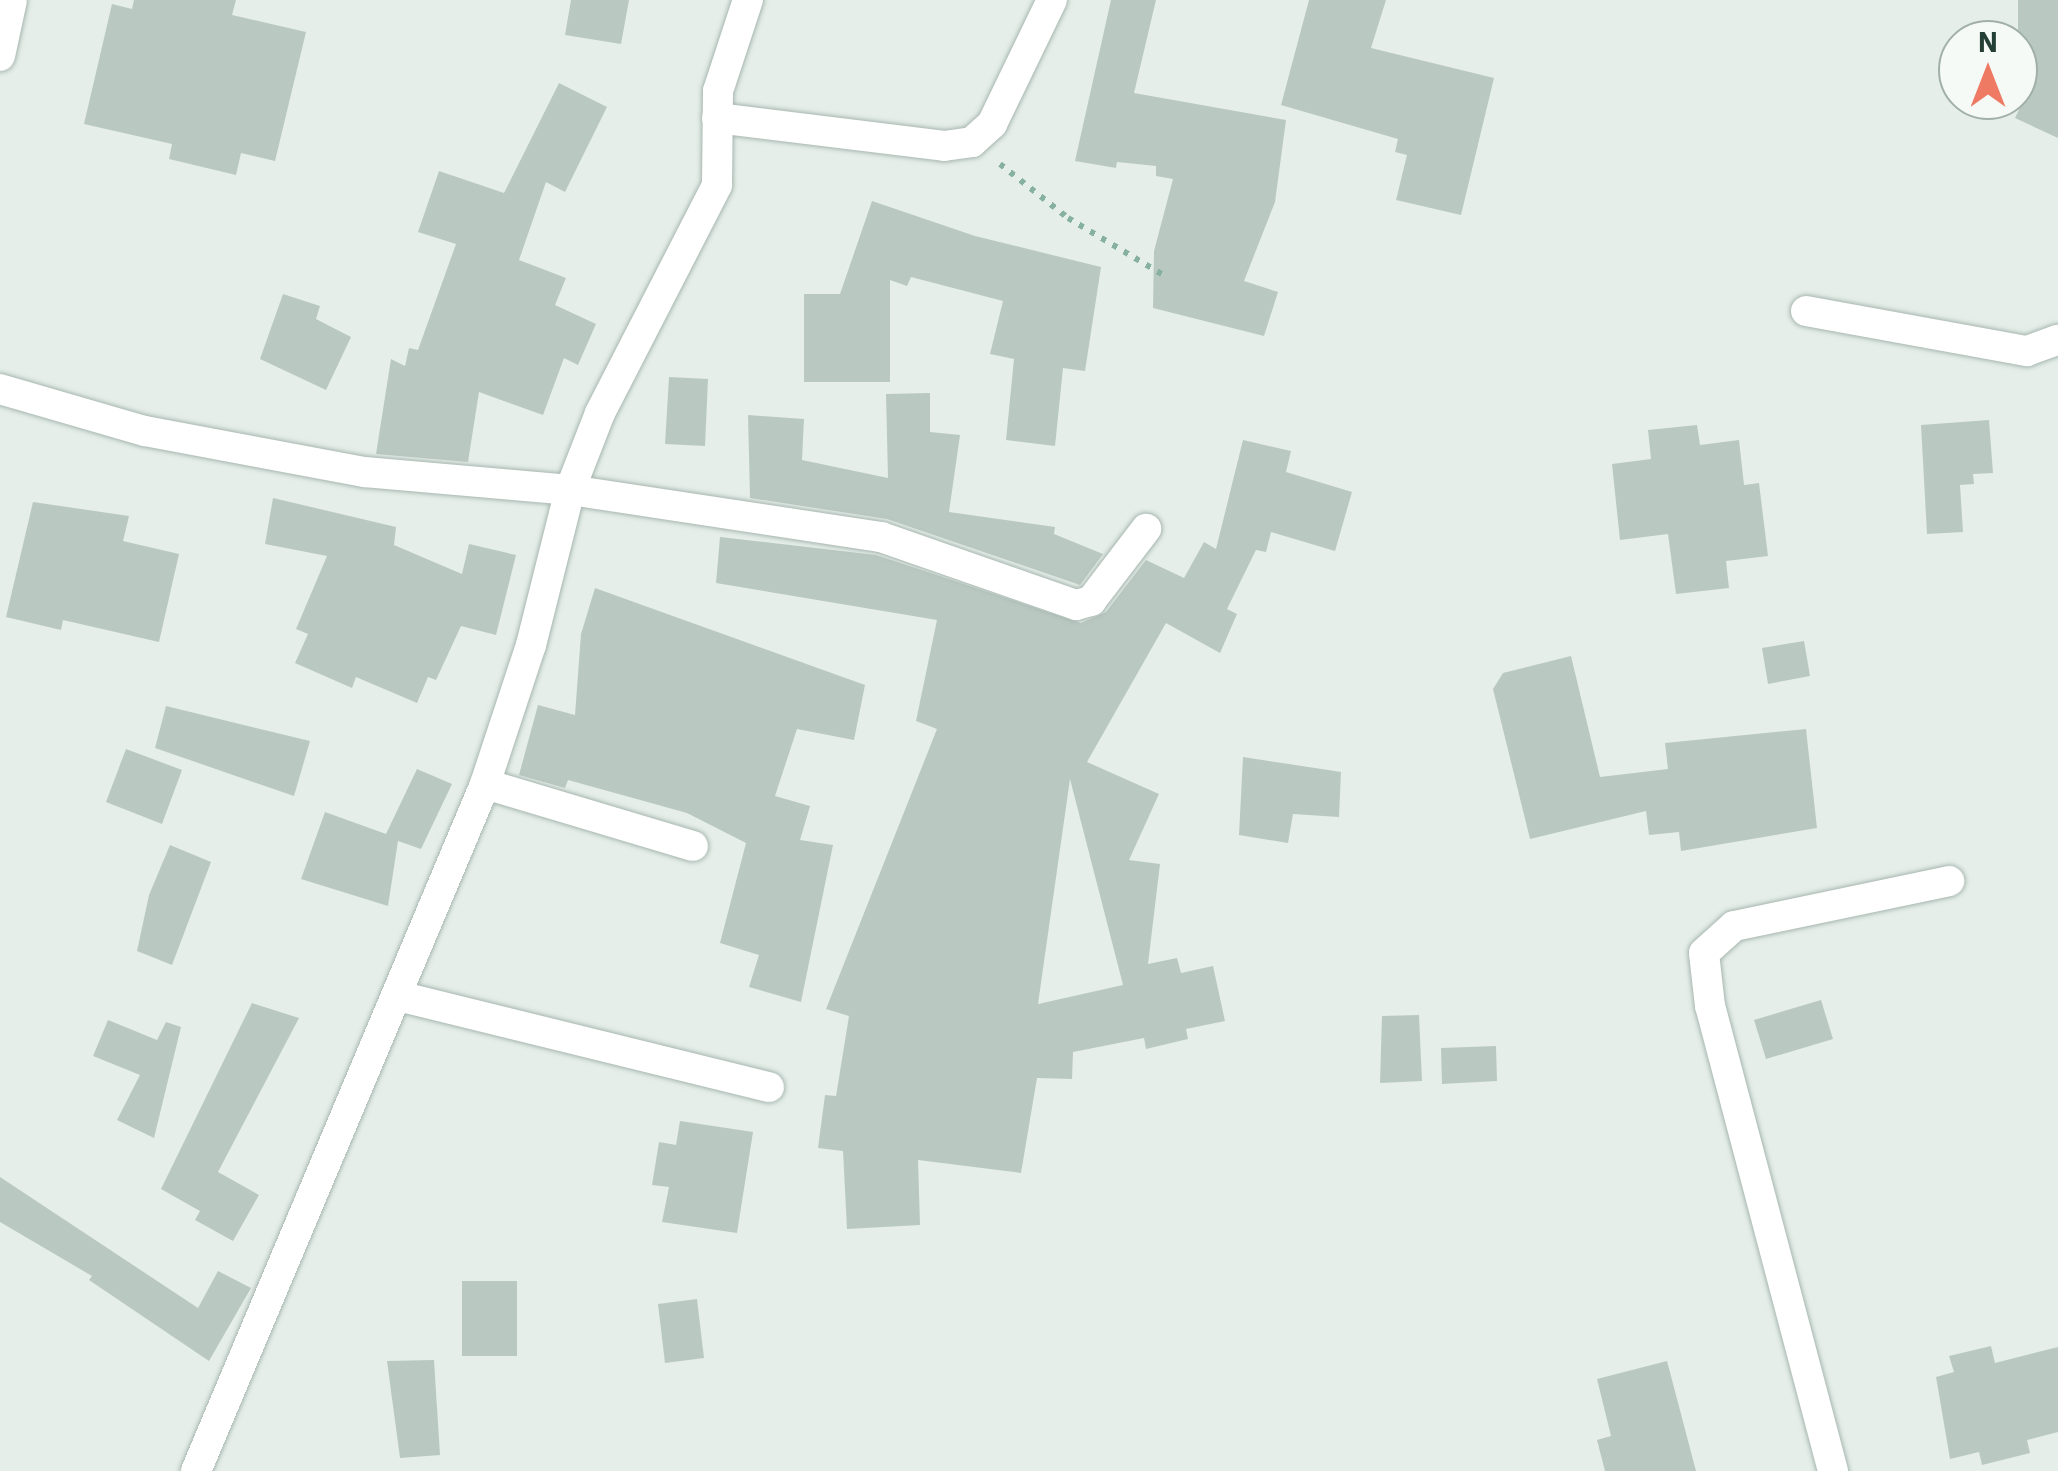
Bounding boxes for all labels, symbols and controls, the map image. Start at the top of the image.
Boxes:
north arrow [1938,20,2038,120]
text: N [1978,23,1998,60]

